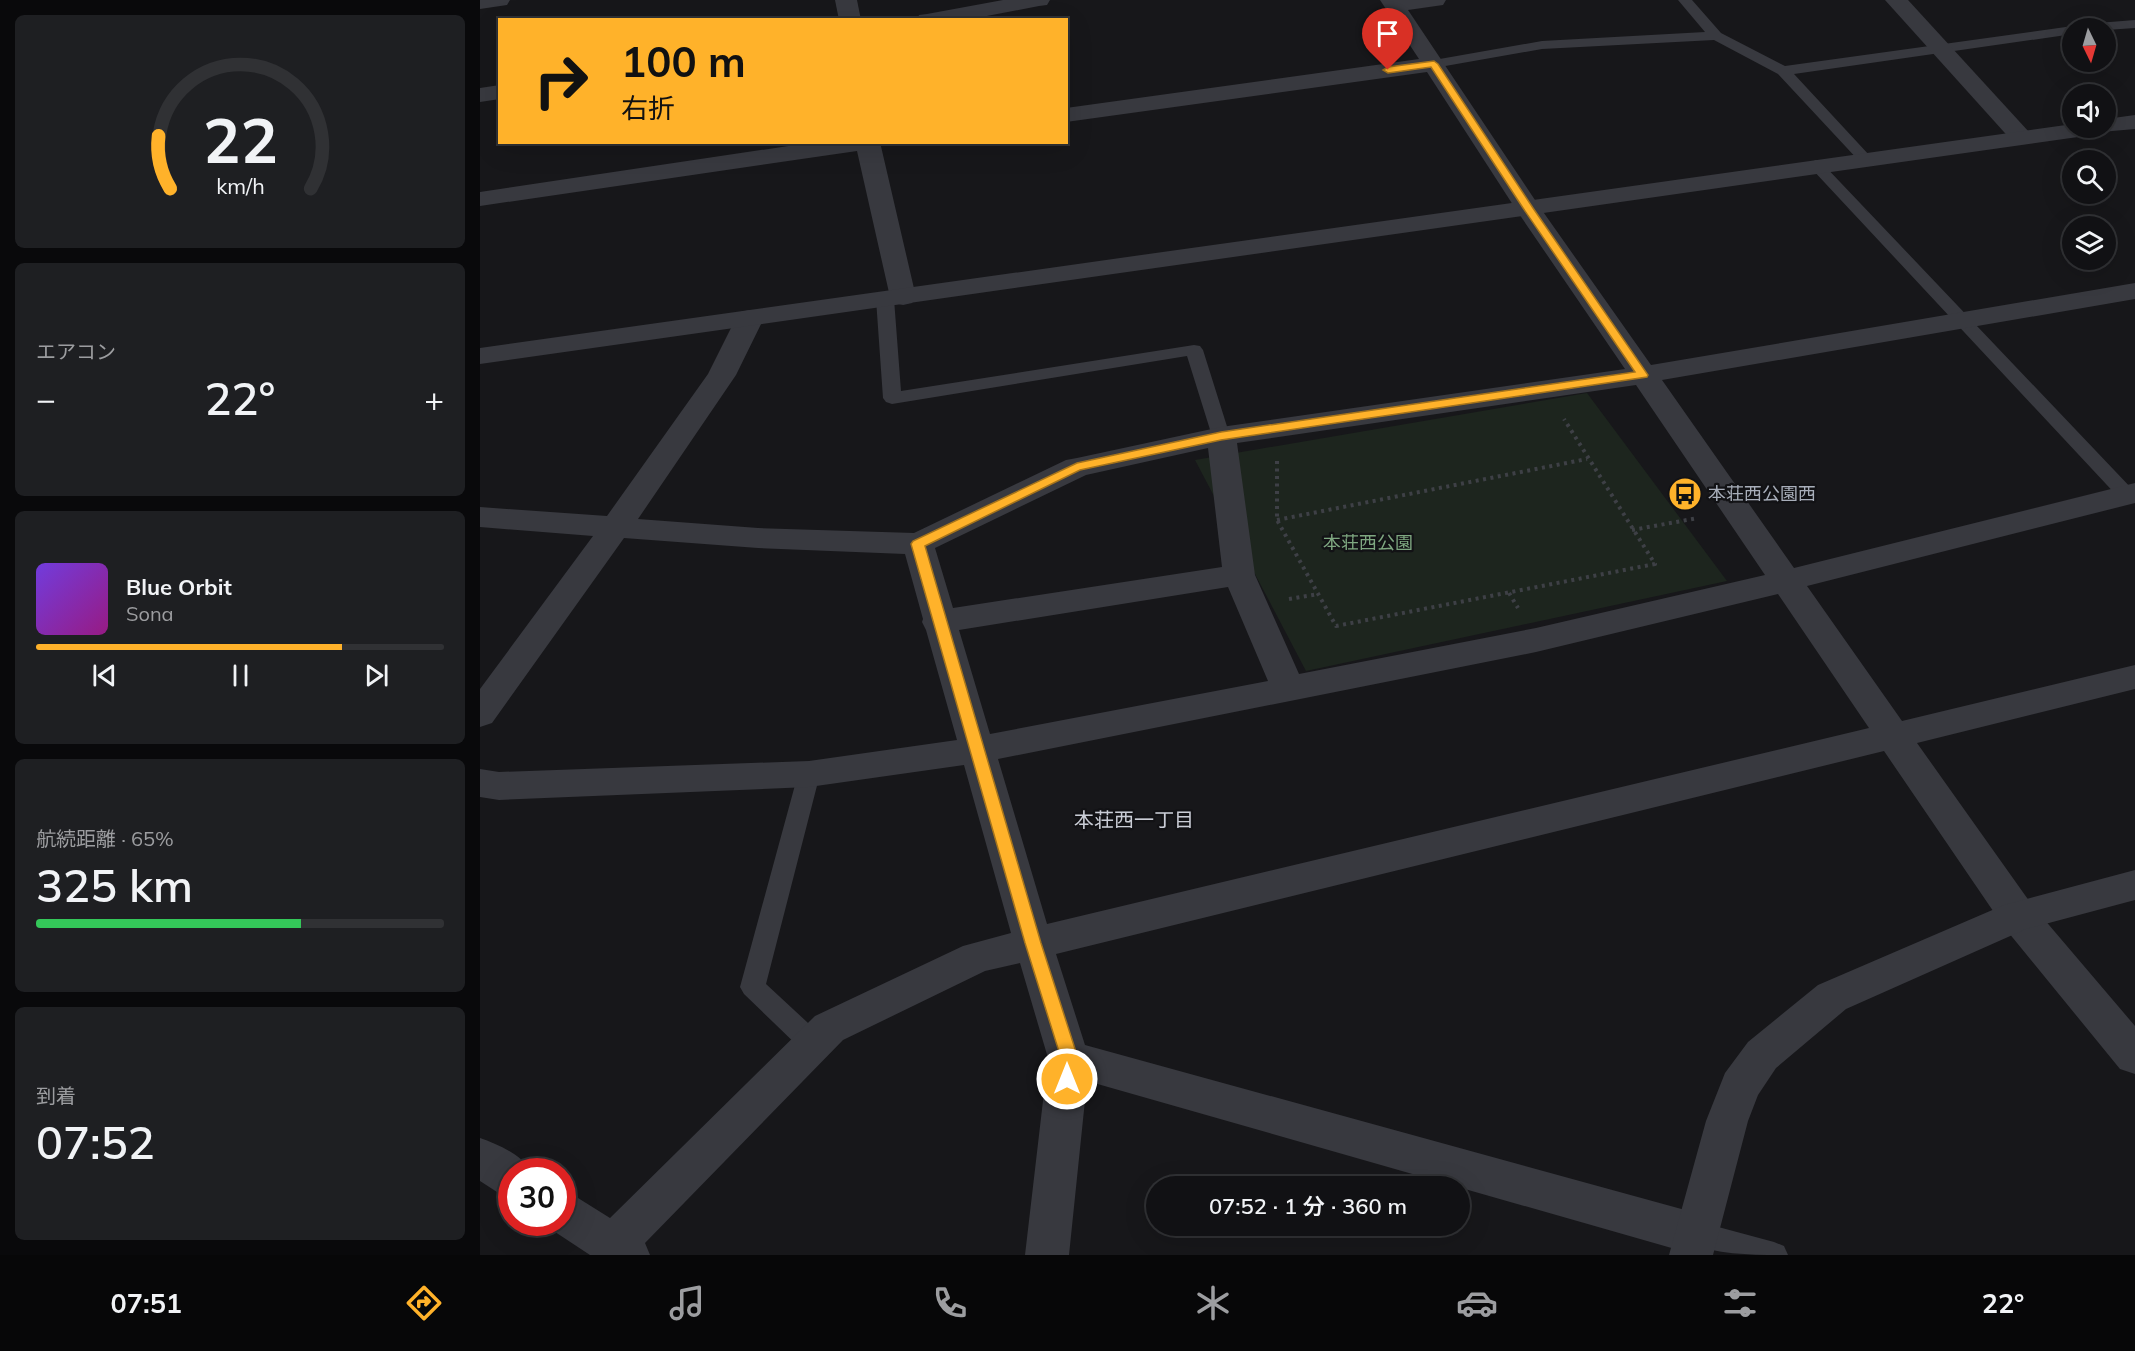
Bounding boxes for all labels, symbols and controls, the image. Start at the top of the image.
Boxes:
pin [1362,8,1413,70]
icon: arrive [1371,17,1404,50]
north arrow [2062,18,2116,72]
map controls [2062,18,2116,270]
text: 100 m [621,35,746,88]
icon: right [522,42,600,120]
button: sound [2062,84,2116,138]
text: 右折 [621,91,675,125]
text: 22 [203,100,277,179]
button: search [2062,150,2116,204]
text: km/h [216,172,264,199]
button: layers [2062,216,2116,270]
text: エアコン [36,339,116,364]
text: 22° [205,370,275,426]
text: − [36,378,56,419]
text: + [424,378,444,419]
bus stop icon: 本荘西公園西 [1667,476,1703,512]
place label: 本荘西公園西 [1708,482,1816,505]
park label: 本荘西公園 [1323,531,1413,554]
text: Blue Orbit [126,573,232,601]
text: Sona [126,601,174,626]
icon: previous [88,659,121,692]
icon: pause [224,659,257,692]
icon: next [360,659,393,692]
district label: 本荘西一丁目 [1074,807,1194,832]
text: 航続距離 · 65% [36,826,174,851]
text: 325 km [36,857,193,913]
position arrow [1035,1047,1099,1111]
text: 到着 [36,1083,76,1108]
text: 07:52 [36,1114,155,1170]
speed limit sign: 30 [498,1158,576,1236]
text: 07:52 · 1 分 · 360 m [1209,1192,1407,1220]
icon: directions [403,1282,445,1324]
icon: music [666,1282,708,1324]
icon: phone [929,1282,971,1324]
icon: climate [1192,1282,1234,1324]
icon: car [1456,1282,1498,1324]
icon: filters [1719,1282,1761,1324]
text: 07:51 [111,1286,182,1320]
text: 22° [1982,1286,2024,1320]

